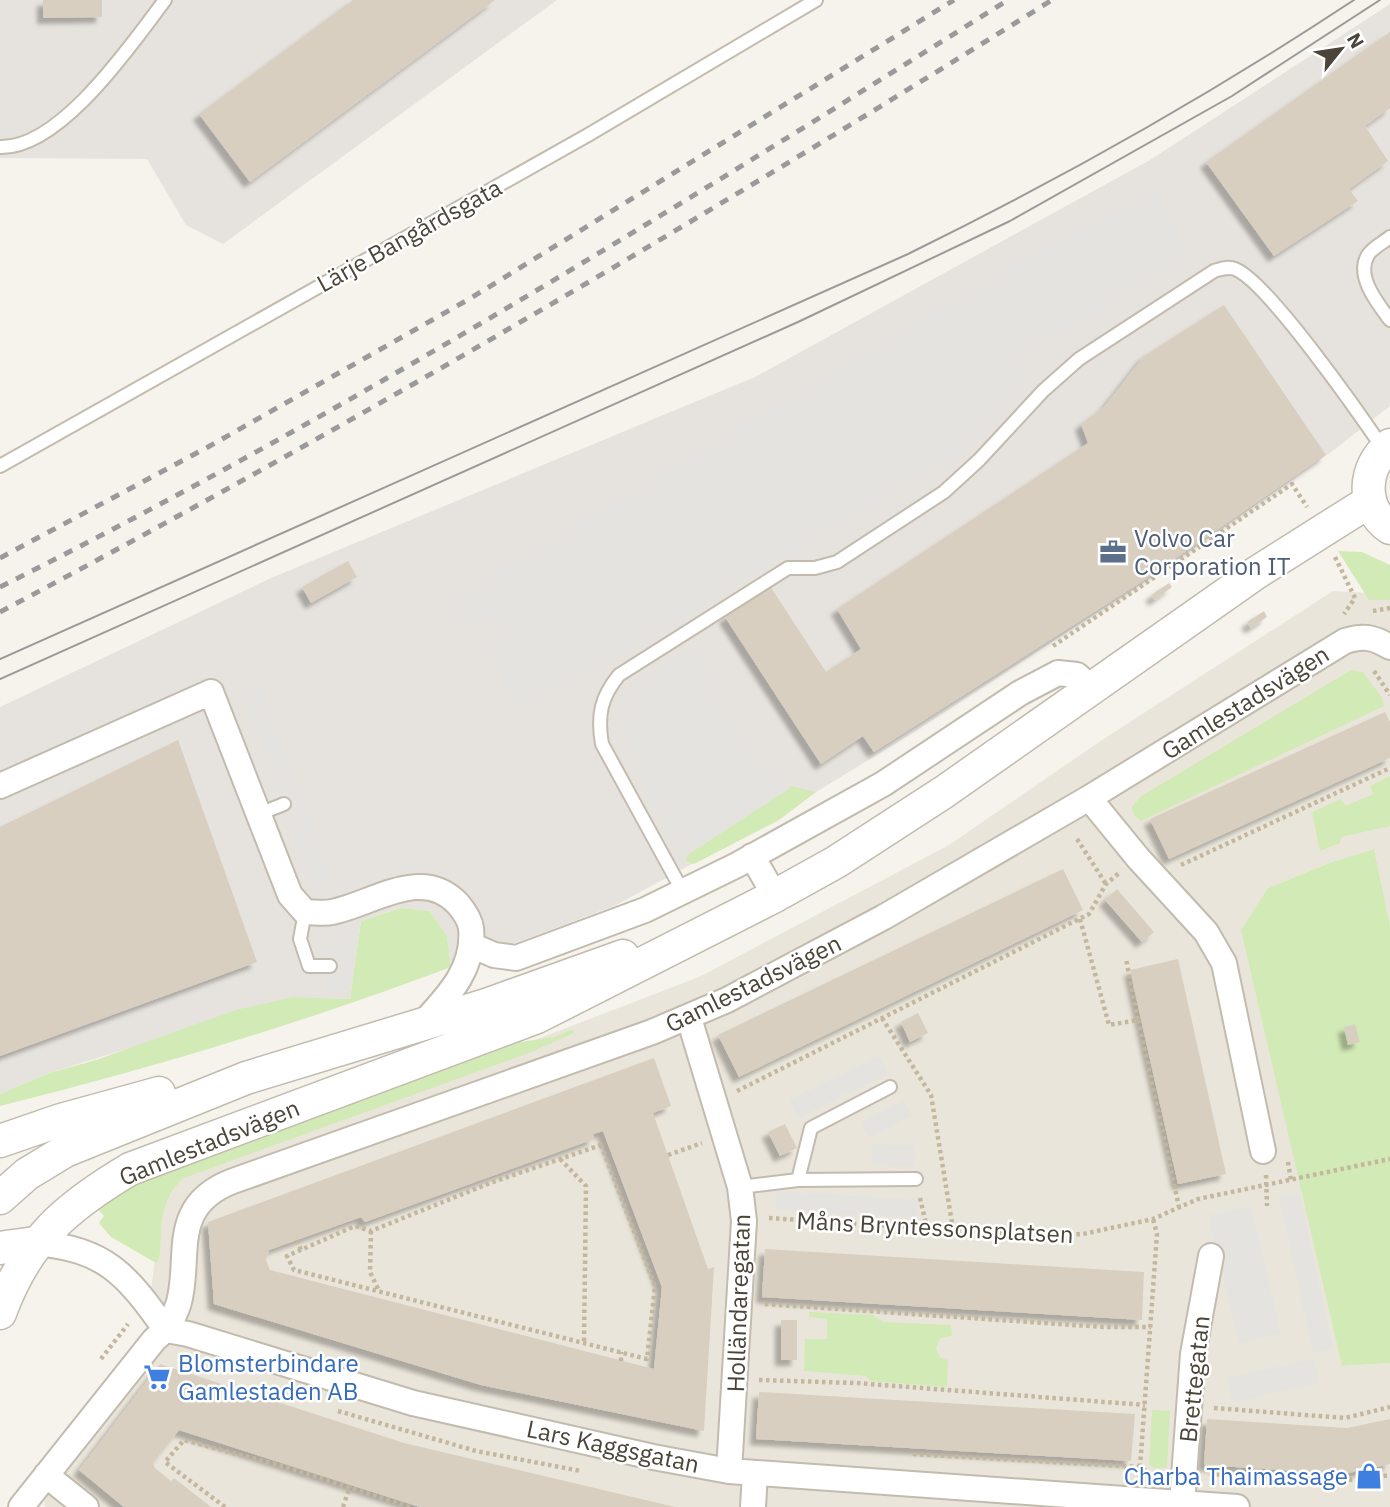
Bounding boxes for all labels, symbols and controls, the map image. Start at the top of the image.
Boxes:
north arrow [1306,14,1376,84]
text: N [1342,29,1370,52]
street label: Lärje Bangårdsgata [311,171,507,299]
place label: Volvo Car Corporation IT [1134,522,1291,582]
office icon: Volvo Car Corporation IT [1098,537,1128,567]
street label: Gamlestadsvägen [1155,638,1335,766]
street label: Gamlestadsvägen [660,927,846,1039]
street label: Gamlestadsvägen [114,1091,304,1193]
street label: Måns Bryntessonsplatsen [796,1204,1074,1250]
street label: Holländaregatan [719,1213,757,1393]
street label: Brettegatan [1171,1314,1217,1444]
place label: Blomsterbindare Gamlestaden AB [178,1347,359,1407]
supermarket icon: Blomsterbindare Gamlestaden AB [142,1362,172,1392]
street label: Lars Kaggsgatan [524,1412,702,1480]
place label: Charba Thaimassage [1124,1460,1348,1492]
shop icon: Charba Thaimassage [1354,1461,1384,1491]

